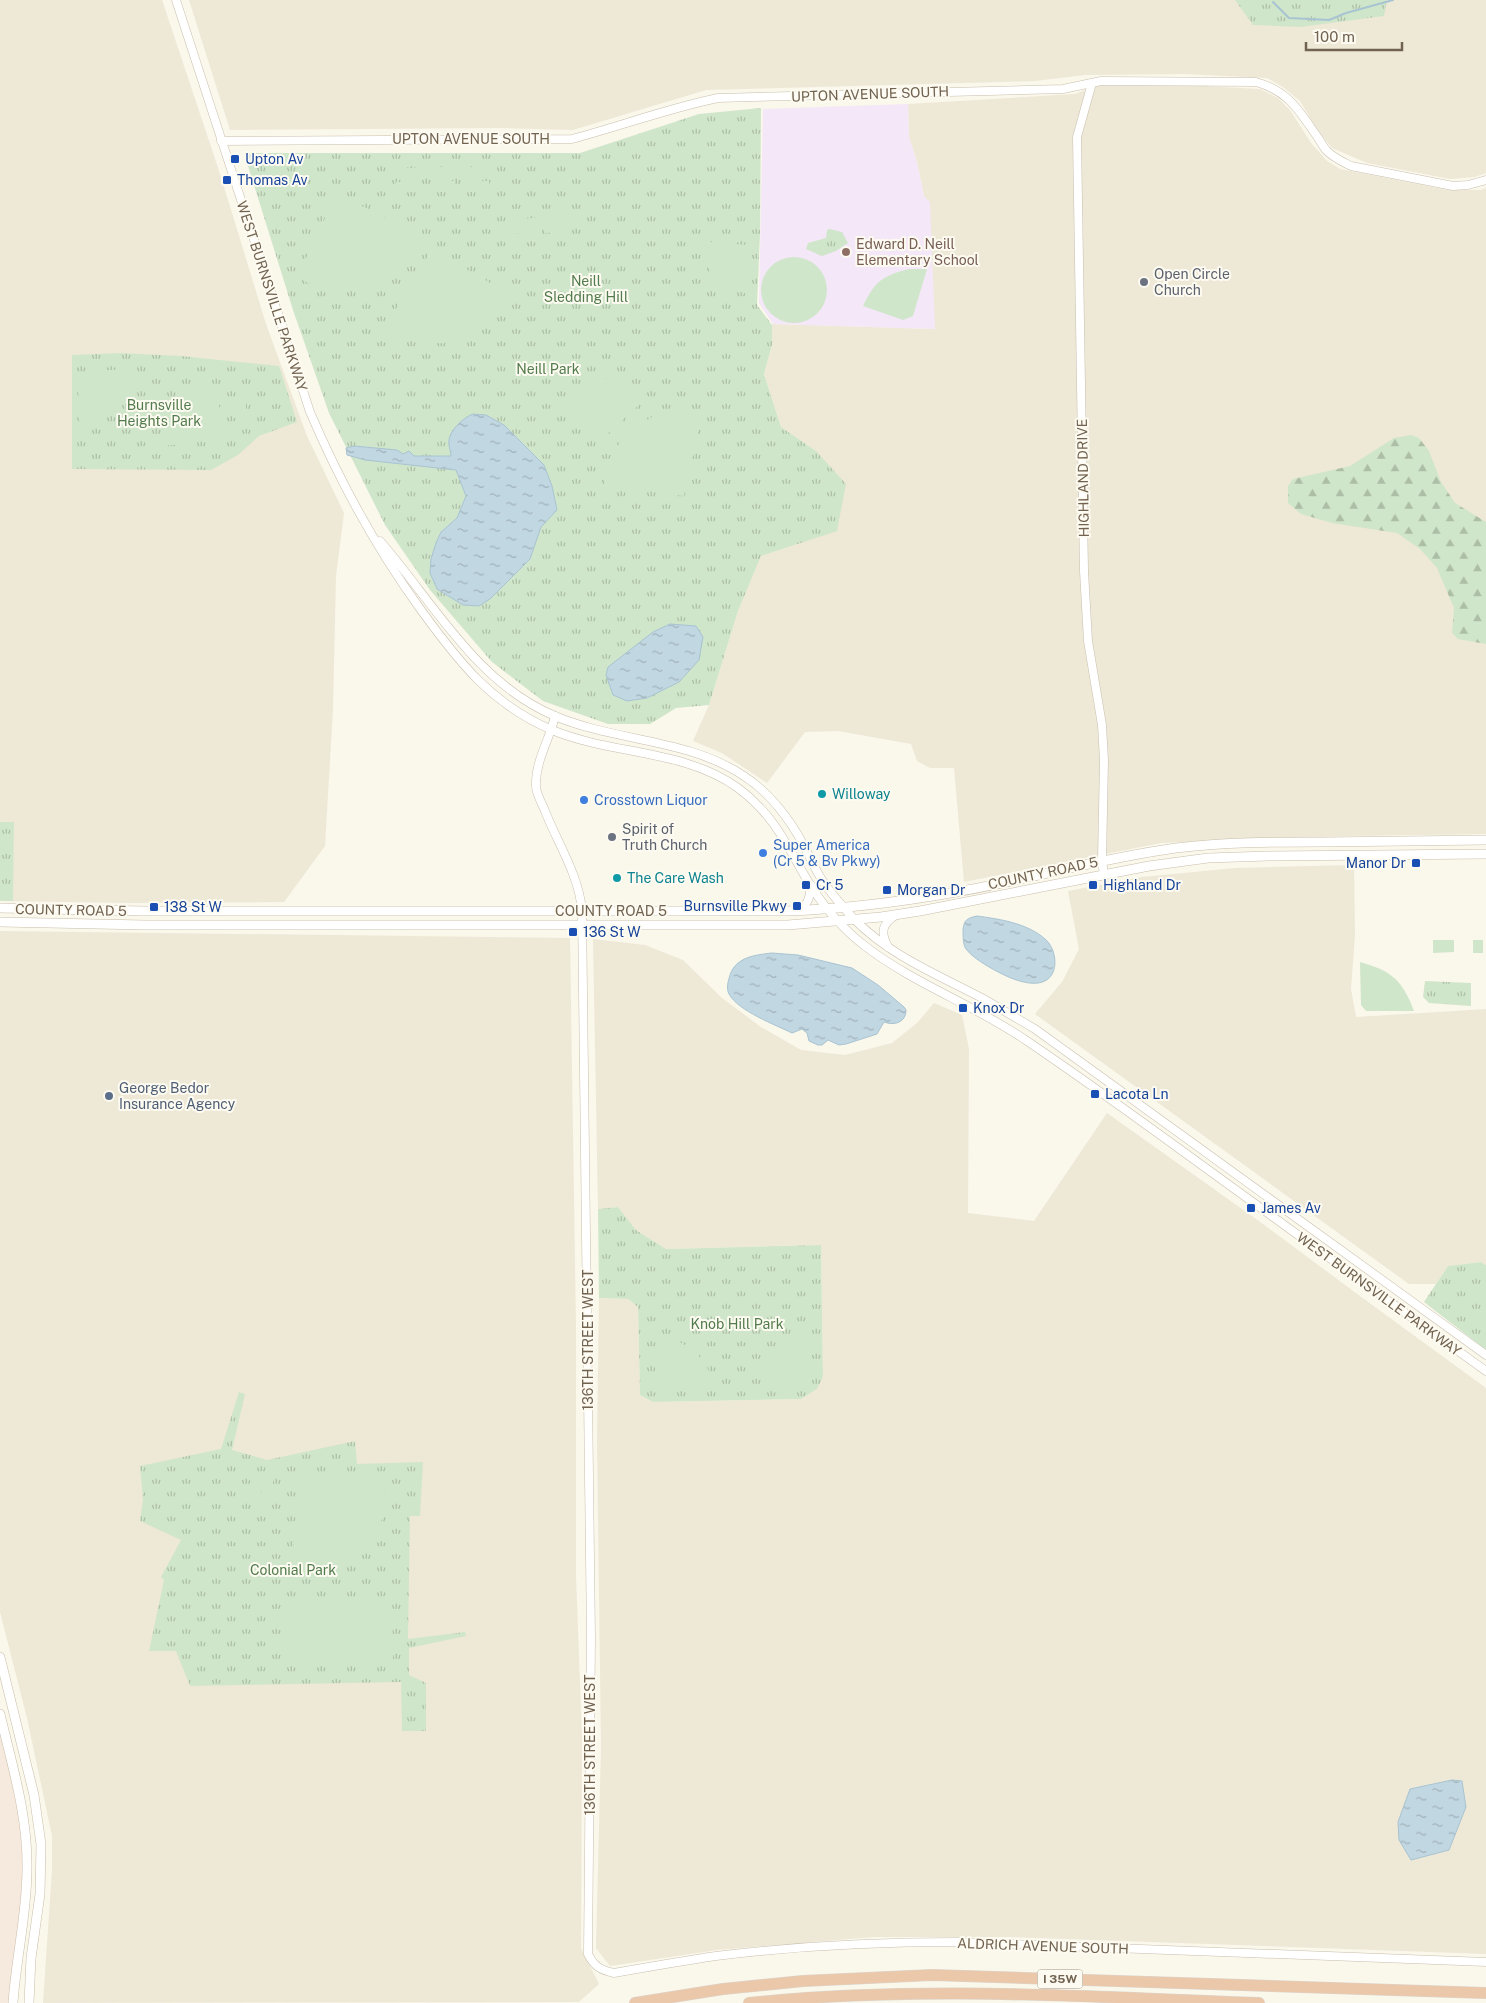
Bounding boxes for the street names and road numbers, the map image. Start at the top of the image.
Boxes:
street label: UPTON AVENUE SOUTH [791,83,949,105]
street label: UPTON AVENUE SOUTH [392,131,550,147]
street label: WEST BURNSVILLE PARKWAY [234,199,311,394]
street label: HIGHLAND DRIVE [1074,418,1092,538]
street label: COUNTY ROAD 5 [987,854,1099,892]
street label: COUNTY ROAD 5 [15,901,127,919]
street label: COUNTY ROAD 5 [555,903,667,919]
street label: WEST BURNSVILLE PARKWAY [1294,1229,1465,1359]
street label: 136TH STREET WEST [580,1269,596,1411]
street label: 136TH STREET WEST [582,1674,598,1816]
street label: ALDRICH AVENUE SOUTH [957,1935,1129,1957]
road number: I 35W [1038,1970,1082,1988]

